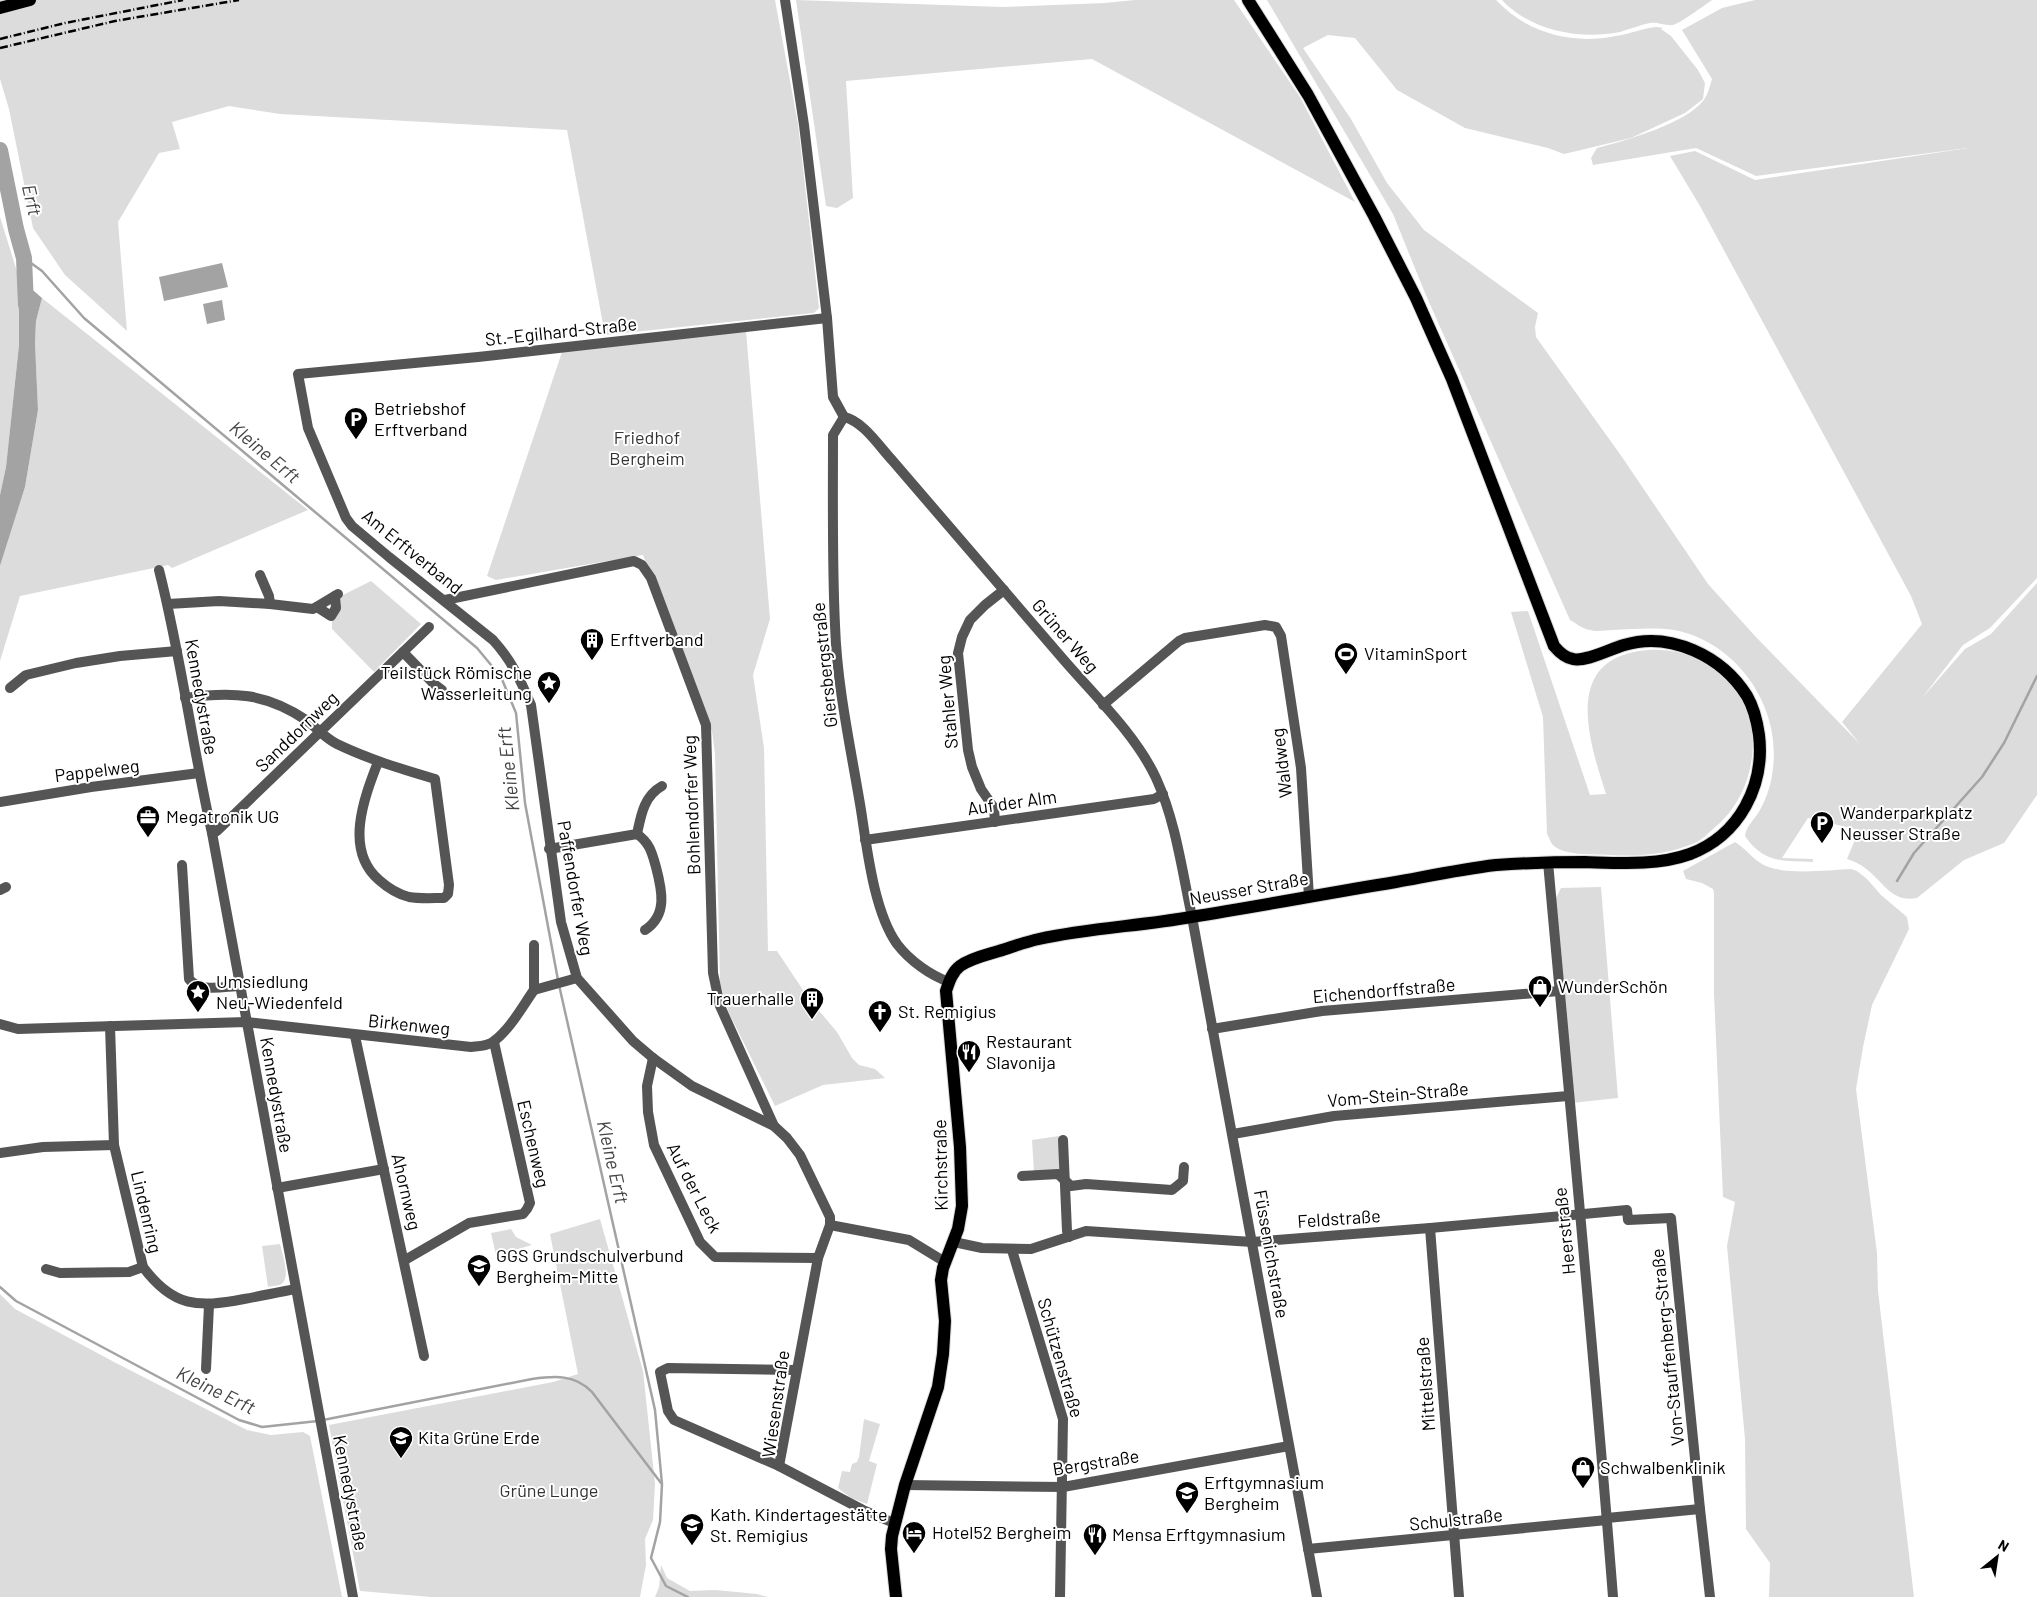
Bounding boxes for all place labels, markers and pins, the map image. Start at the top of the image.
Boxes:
place label: Betriebshof Erftverband [374,397,467,440]
parking icon: Betriebshof Erftverband [343,406,369,440]
building icon: Erftverband [579,627,605,661]
place label: Erftverband [610,628,703,650]
sports icon: VitaminSport [1333,641,1359,675]
place label: VitaminSport [1364,642,1468,664]
place label: Teilstück Römische Wasserleitung [381,661,532,704]
place icon: Teilstück Römische Wasserleitung [536,670,562,704]
place label: Wanderparkplatz Neusser Straße [1840,801,1972,844]
office icon: Megatronik UG [135,804,161,838]
place label: Megatronik UG [166,805,279,827]
parking icon: Wanderparkplatz Neusser Straße [1809,810,1835,844]
place label: Umsiedlung Neu-Wiedenfeld [216,970,343,1013]
shop icon: WunderSchön [1527,974,1553,1008]
place label: WunderSchön [1558,975,1668,997]
place icon: Umsiedlung Neu-Wiedenfeld [185,979,211,1013]
building icon: Trauerhalle [799,986,825,1020]
place label: Trauerhalle [706,987,794,1009]
church icon: St. Remigius [867,999,893,1033]
place label: St. Remigius [898,1000,996,1022]
place label: Restaurant Slavonija [986,1030,1072,1073]
restaurant icon: Restaurant Slavonija [956,1039,982,1073]
place label: GGS Grundschulverbund Bergheim-Mitte [496,1244,684,1287]
school or university icon: GGS Grundschulverbund Bergheim-Mitte [466,1253,492,1287]
school or university icon: Kita Grüne Erde [388,1425,414,1459]
place label: Kita Grüne Erde [418,1426,540,1448]
shop icon: Schwalbenklinik [1570,1455,1596,1489]
place label: Schwalbenklinik [1600,1456,1726,1478]
place label: Erftgymnasium Bergheim [1204,1471,1324,1514]
school or university icon: Erftgymnasium Bergheim [1174,1480,1200,1514]
place label: Kath. Kindertagestätte St. Remigius [710,1503,888,1546]
school or university icon: Kath. Kindertagestätte St. Remigius [679,1512,705,1546]
hotel icon: Hotel52 Bergheim [901,1520,927,1554]
place label: Hotel52 Bergheim [932,1521,1071,1543]
restaurant icon: Mensa Erftgymnasium [1082,1522,1108,1556]
place label: Mensa Erftgymnasium [1112,1523,1286,1545]

